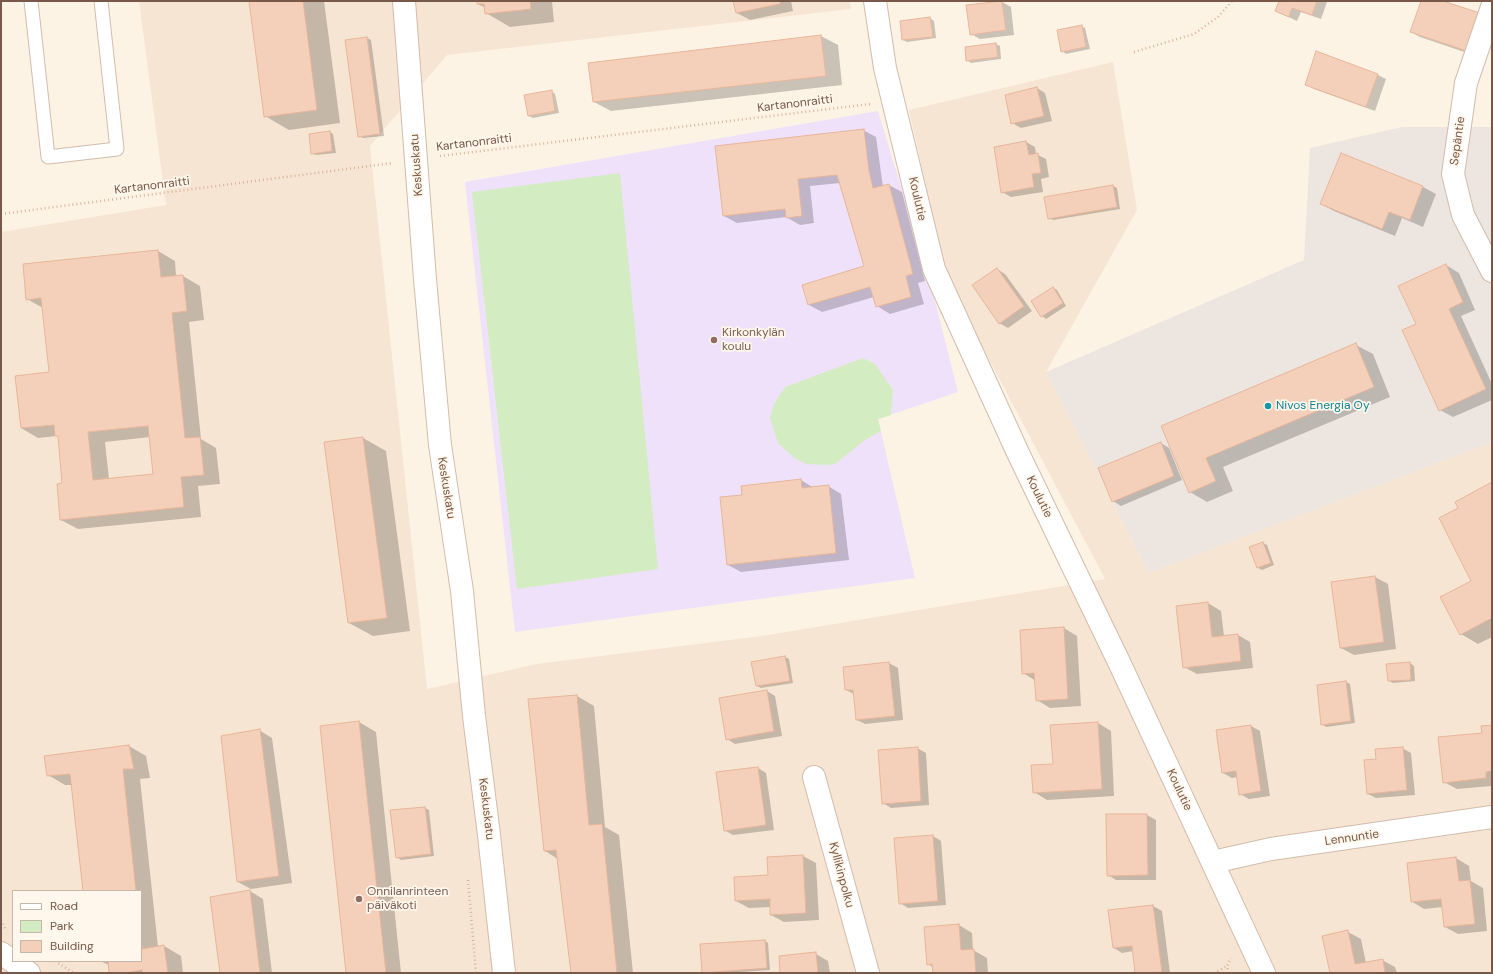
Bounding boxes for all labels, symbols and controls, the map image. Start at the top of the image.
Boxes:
street label: Kartanonraitti [756,92,834,116]
street label: Sepäntie [1447,116,1469,166]
street label: Kartanonraitti [435,131,513,155]
street label: Keskuskatu [408,133,426,197]
street label: Kartanonraitti [113,174,191,198]
street label: Koulutie [905,176,929,222]
place label: Kirkonkylän koulu [722,326,785,354]
marker: Kirkonkylän koulu [709,335,719,345]
place label: Nivos Energia Oy [1276,399,1370,413]
marker: Nivos Energia Oy [1263,401,1273,411]
street label: Keskuskatu [434,456,458,520]
street label: Koulutie [1023,474,1055,520]
street label: Koulutie [1163,767,1195,813]
street label: Keskuskatu [475,777,497,841]
street label: Lennuntie [1324,827,1380,849]
street label: Kyllikinpolku [825,841,857,909]
place label: Onnilanrinteen päiväkoti [367,885,448,913]
legend [12,890,142,962]
marker: Onnilanrinteen päiväkoti [354,894,364,904]
text: Road [50,898,78,914]
text: Park [50,918,74,934]
text: Building [50,938,94,954]

